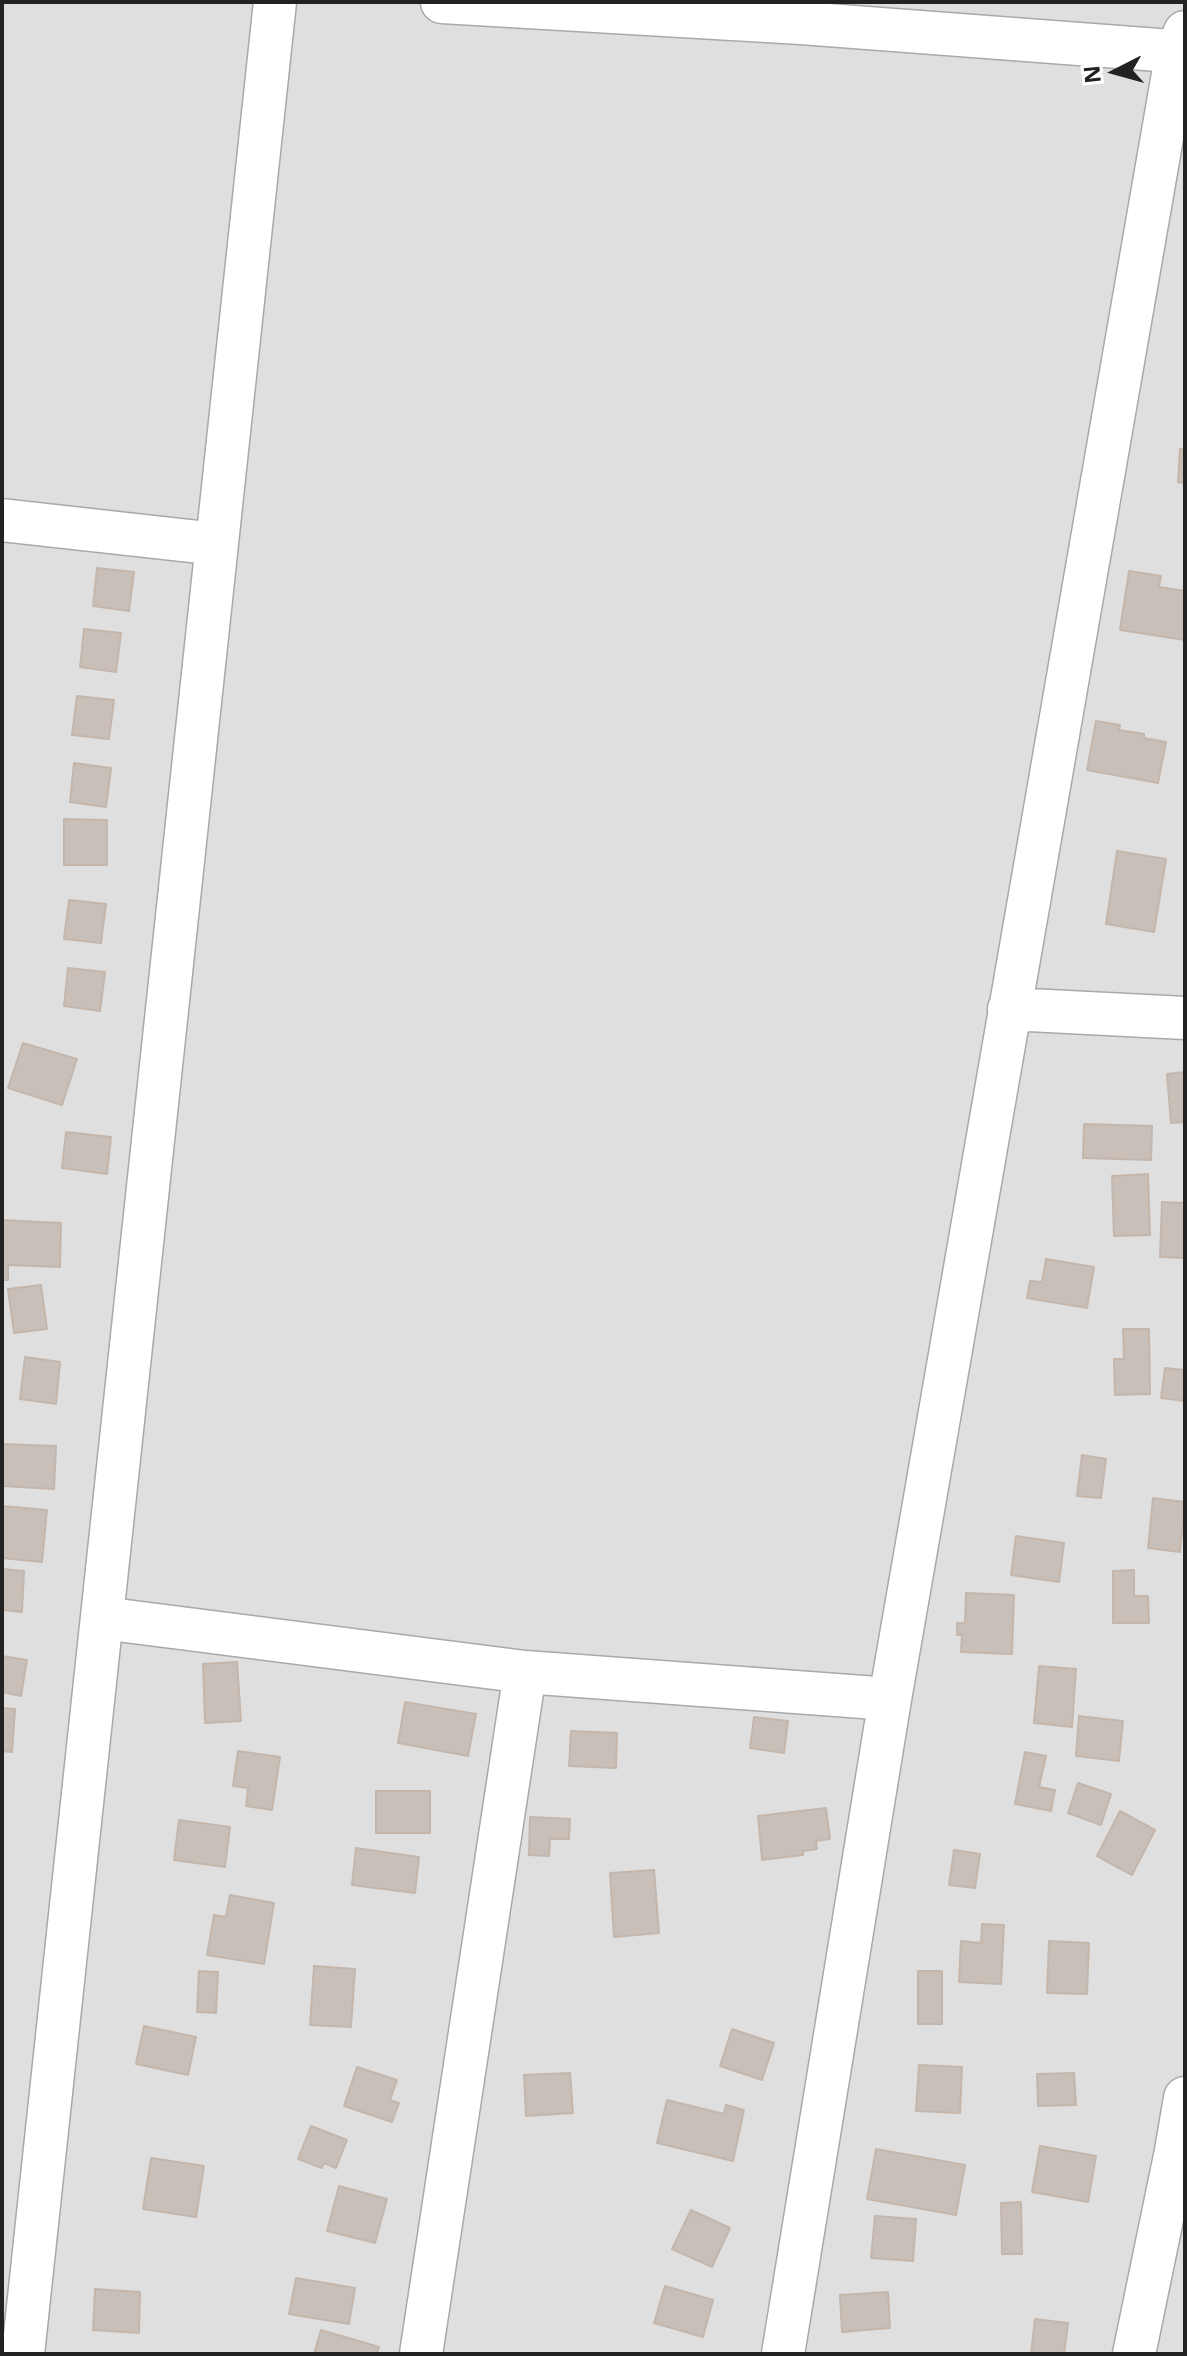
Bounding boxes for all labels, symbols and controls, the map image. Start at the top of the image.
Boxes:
north arrow [1075,32,1155,112]
text: N [1075,64,1107,85]

